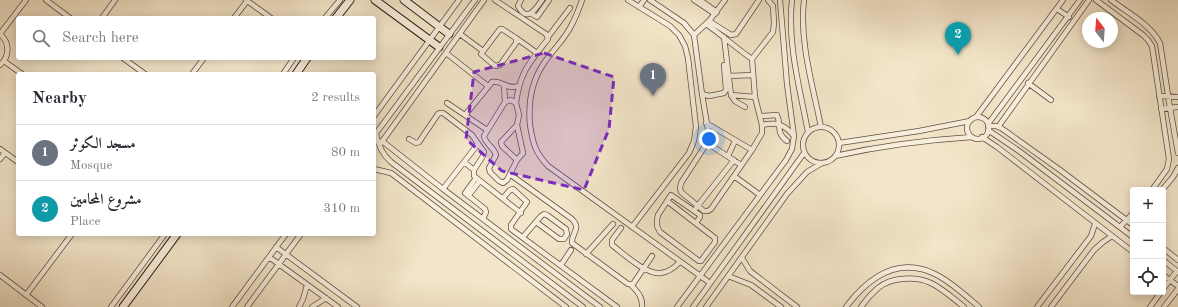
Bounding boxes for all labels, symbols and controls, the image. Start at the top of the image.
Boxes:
north arrow [1082,12,1118,48]
search box [16,16,376,60]
pin: 2 [945,22,971,55]
icon: search [30,27,52,49]
text: Search here [62,31,139,46]
pin: 1 [640,63,666,96]
text: Nearby [32,90,87,107]
text: 2 results [311,91,360,104]
your location [699,129,719,149]
text: مسجد الكوثر [70,137,135,152]
text: 1 [41,146,49,159]
text: 80 m [331,146,360,159]
text: Mosque [70,159,112,172]
map controls [1130,187,1166,295]
button: + [1130,187,1166,223]
text: مشروع المحامين [70,193,142,208]
text: 2 [41,202,49,215]
text: 310 m [323,202,360,215]
text: Place [70,215,100,228]
button: − [1130,223,1166,259]
button: locate [1130,259,1166,295]

